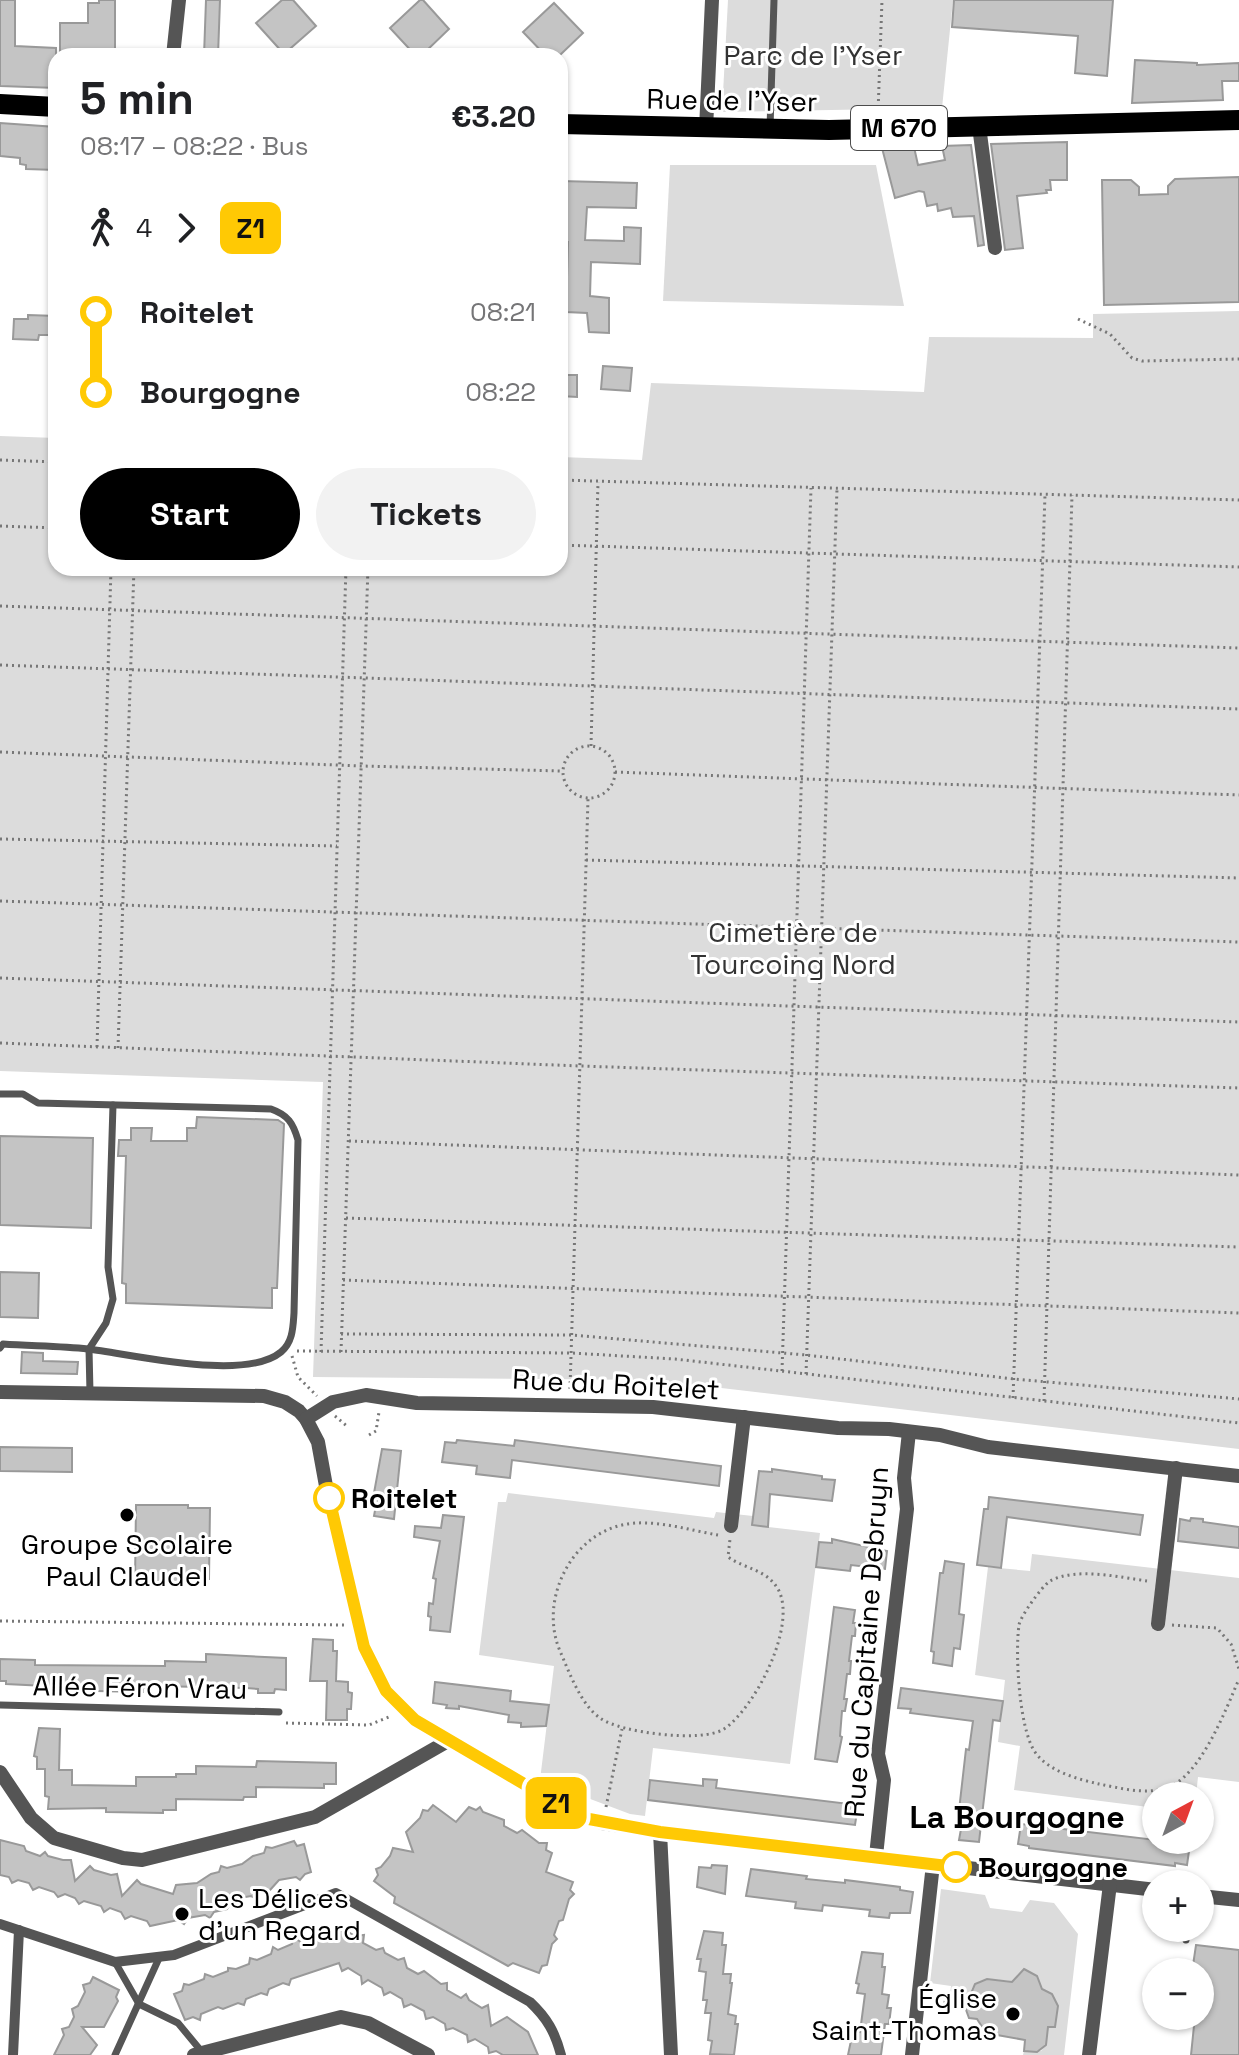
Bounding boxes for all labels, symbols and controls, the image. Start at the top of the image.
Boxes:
park label: Parc de l'Yser [723,37,903,73]
text: 5 min [80,71,194,127]
street label: Rue de l'Yser [646,81,818,119]
text: €3.20 [451,97,536,136]
road number: M 670 [851,106,947,150]
text: 08:17 – 08:22 · Bus [80,129,308,163]
icon: walk [80,206,124,250]
icon: forward [164,206,208,250]
text: Z1 [236,210,265,246]
text: 4 [136,211,152,245]
text: Roitelet [140,293,254,332]
text: 08:21 [470,295,536,329]
text: Bourgogne [140,373,301,412]
text: 08:22 [465,375,536,409]
button: Start [80,468,300,560]
button: Tickets [316,468,536,560]
park label: Cimetière de Tourcoing Nord [690,914,896,982]
street label: Rue du Roitelet [511,1361,721,1407]
street label: Rue du Capitaine Debruyn [836,1465,896,1819]
place label: Roitelet [351,1480,458,1516]
marker: Roitelet [314,1483,344,1513]
marker: Groupe Scolaire Paul Claudel [118,1506,136,1524]
place label: Groupe Scolaire Paul Claudel [21,1526,233,1594]
street label: Allée Féron Vrau [32,1667,248,1707]
line badge: Z1 [520,1777,592,1829]
north arrow [1142,1782,1214,1854]
map controls [1142,1782,1214,2030]
text: Z1 [542,1785,570,1821]
district label: La Bourgogne [909,1797,1125,1837]
place label: Bourgogne [978,1849,1128,1885]
marker: Bourgogne [941,1852,971,1882]
button: + [1142,1870,1214,1942]
place label: Les Délices d’un Regard [198,1880,361,1948]
marker: Les Délices d’un Regard [173,1905,191,1923]
button: − [1142,1958,1214,2030]
place label: Église Saint-Thomas [812,1980,997,2048]
marker: Église Saint-Thomas [1004,2005,1022,2023]

